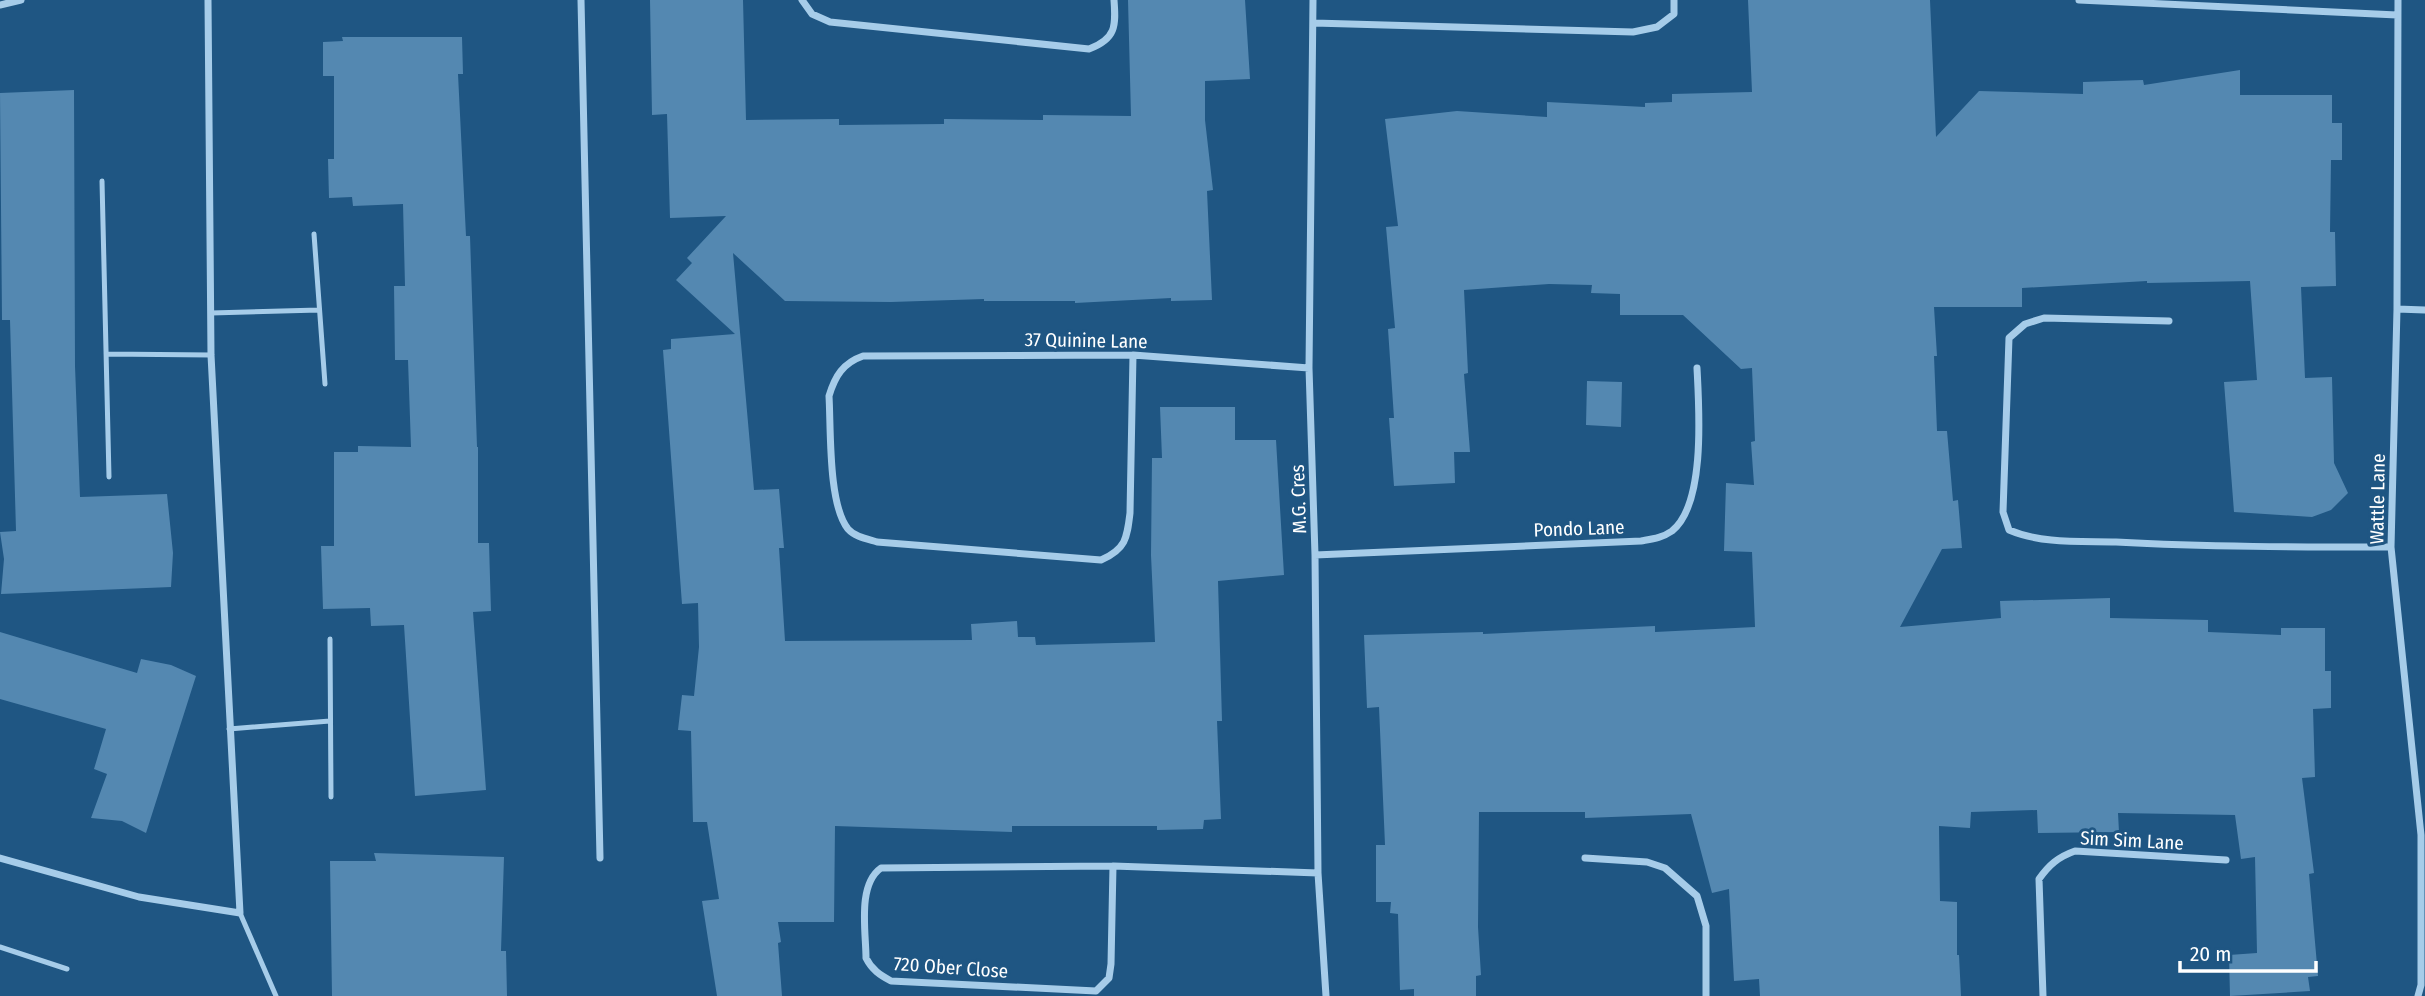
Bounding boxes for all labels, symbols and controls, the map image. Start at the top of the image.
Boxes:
street label: 37 Quinine Lane [1024,328,1148,353]
street label: Wattle Lane [2365,453,2390,545]
street label: M.G. Cres [1286,464,1311,534]
street label: Pondo Lane [1533,515,1625,542]
street label: Sim Sim Lane [2080,826,2184,855]
scale bar [2180,930,2316,974]
text: 20 m [2190,941,2231,967]
street label: 720 Ober Close [893,952,1009,983]

